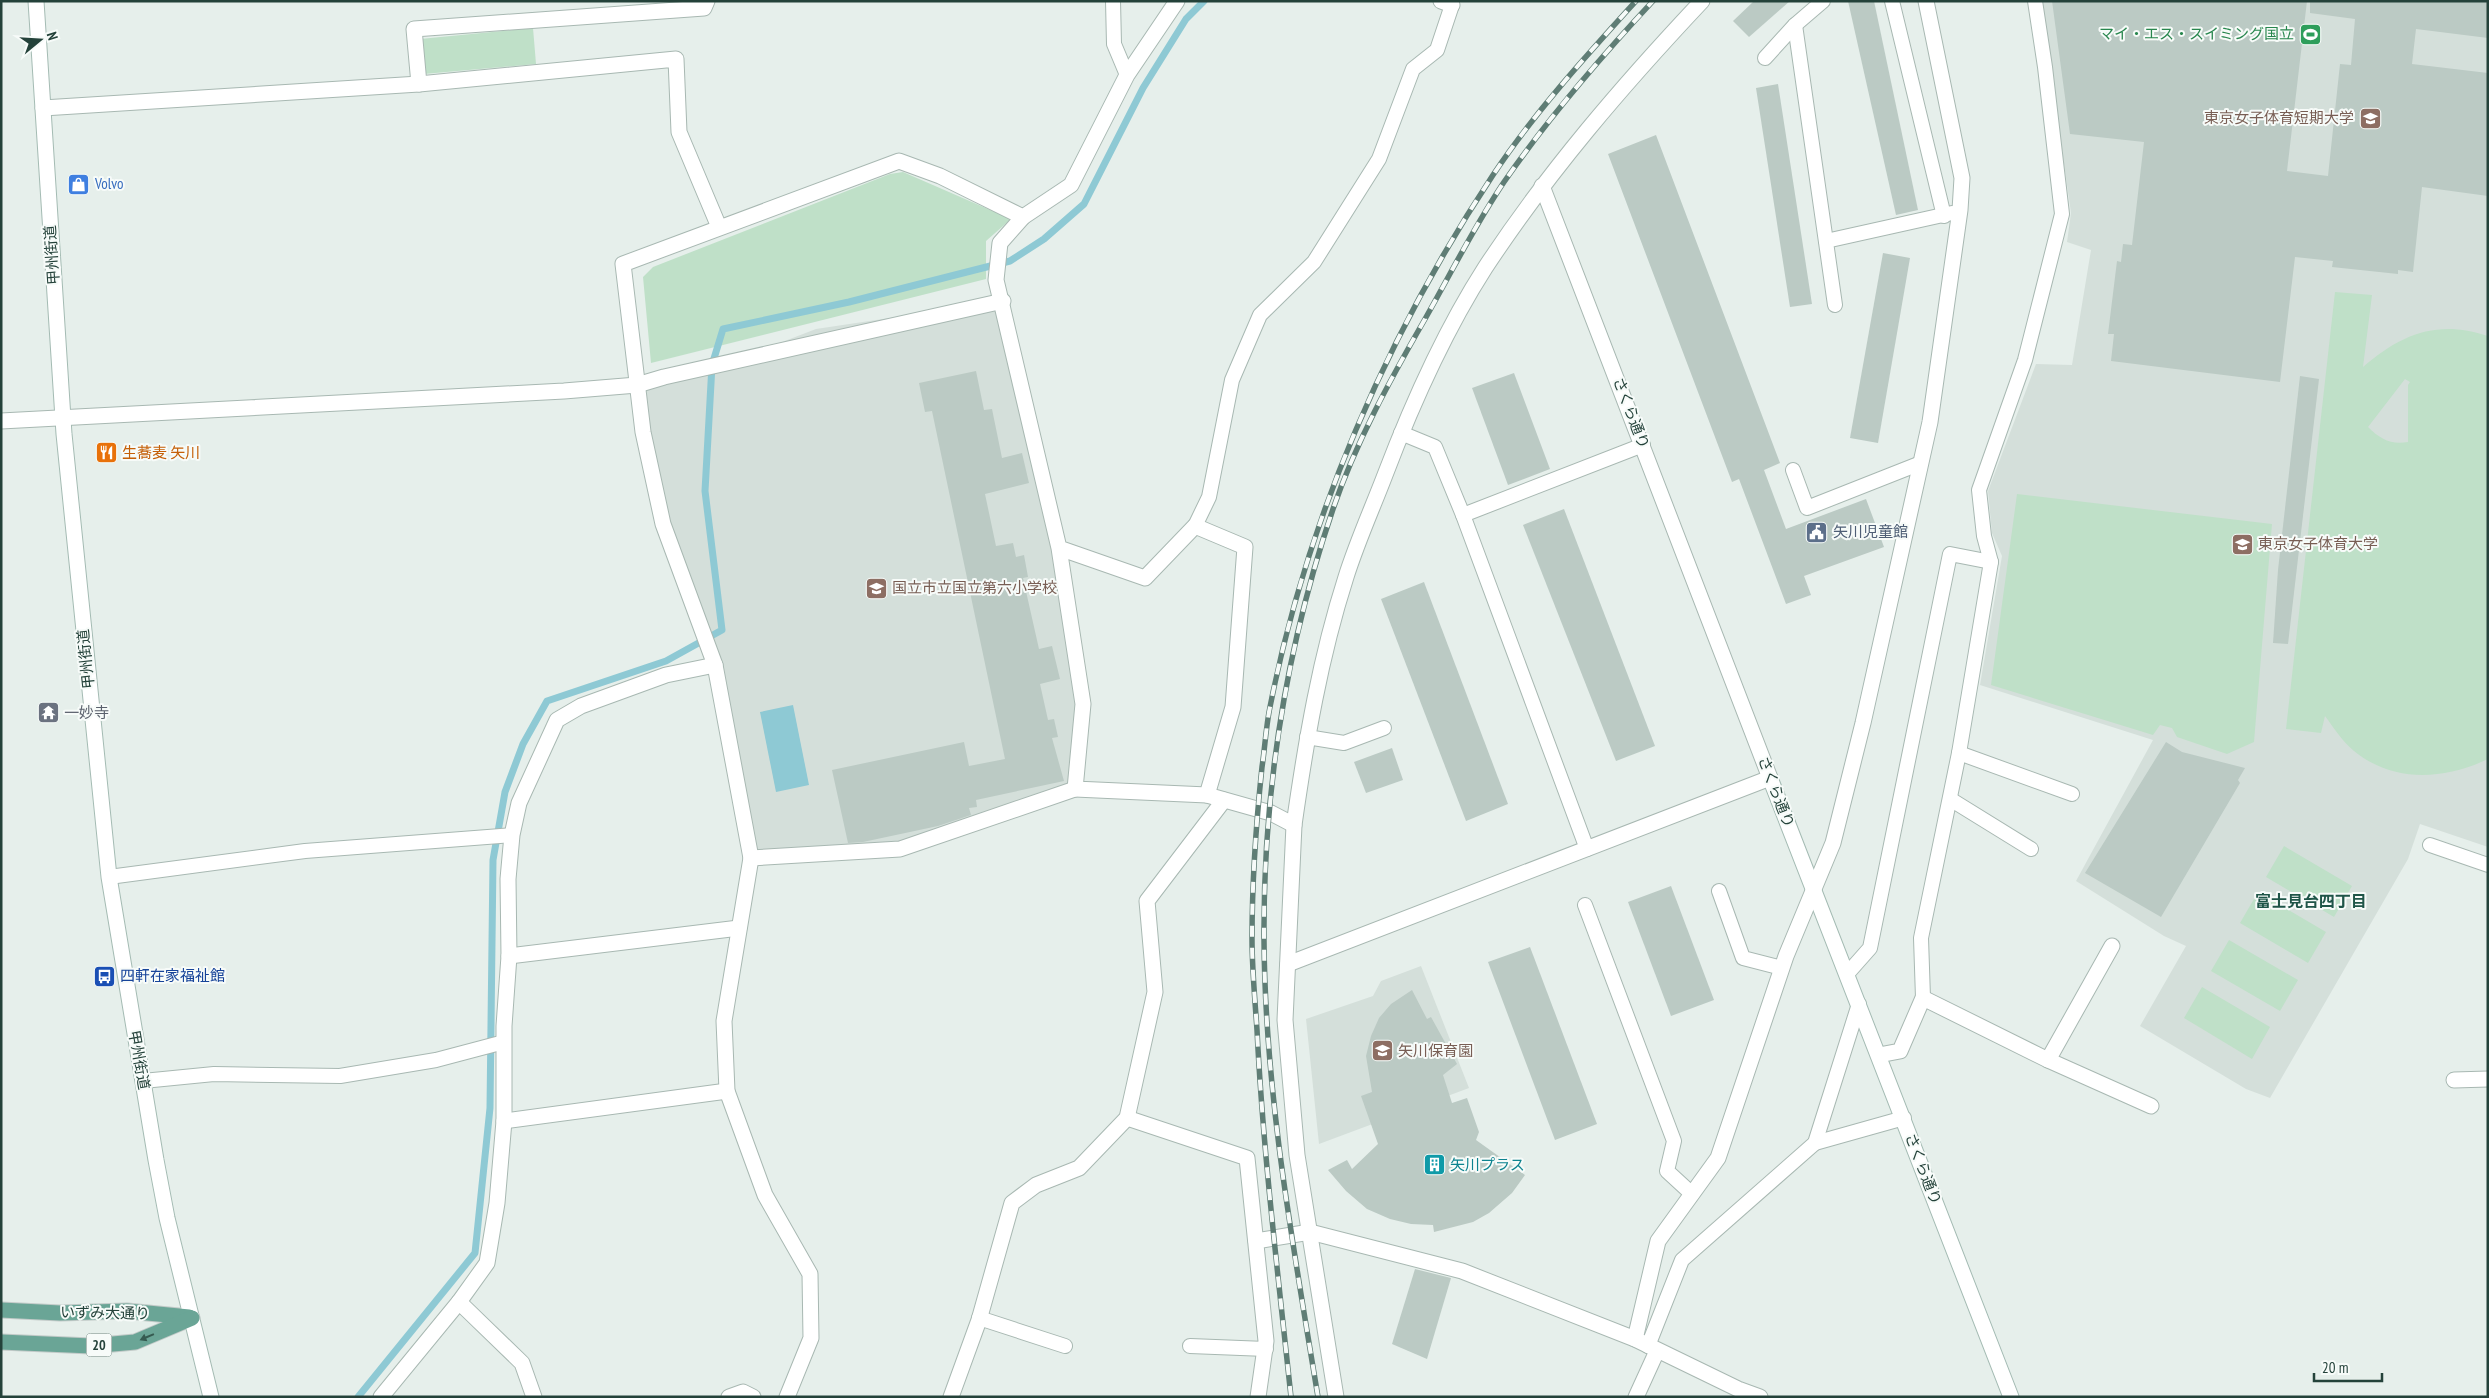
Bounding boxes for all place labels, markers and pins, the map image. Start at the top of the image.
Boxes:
sports icon: マイ・エス・スイミング国立 [2298,22,2322,46]
place label: マイ・エス・スイミング国立 [2099,24,2294,43]
school or university icon: 東京女子体育短期大学 [2358,106,2382,130]
place label: 東京女子体育短期大学 [2204,108,2354,127]
shop icon: Volvo [67,172,91,196]
place label: Volvo [94,174,124,193]
restaurant icon: 生蕎麦 矢川 [94,441,118,465]
place label: 生蕎麦 矢川 [122,443,200,462]
public building icon: 矢川児童館 [1805,520,1829,544]
place label: 矢川児童館 [1833,522,1908,541]
school or university icon: 東京女子体育大学 [2230,532,2254,556]
place label: 東京女子体育大学 [2258,534,2378,553]
school or university icon: 国立市立国立第六小学校 [864,576,888,600]
place label: 国立市立国立第六小学校 [892,578,1057,597]
temple icon: 一妙寺 [36,701,60,725]
place label: 一妙寺 [64,703,109,722]
bus stop icon: 四軒在家福祉館 [92,964,116,988]
place label: 四軒在家福祉館 [120,966,225,985]
school or university icon: 矢川保育園 [1370,1039,1394,1063]
place label: 矢川保育園 [1398,1041,1473,1060]
building icon: 矢川プラス [1422,1153,1446,1177]
place label: 矢川プラス [1450,1155,1525,1174]

